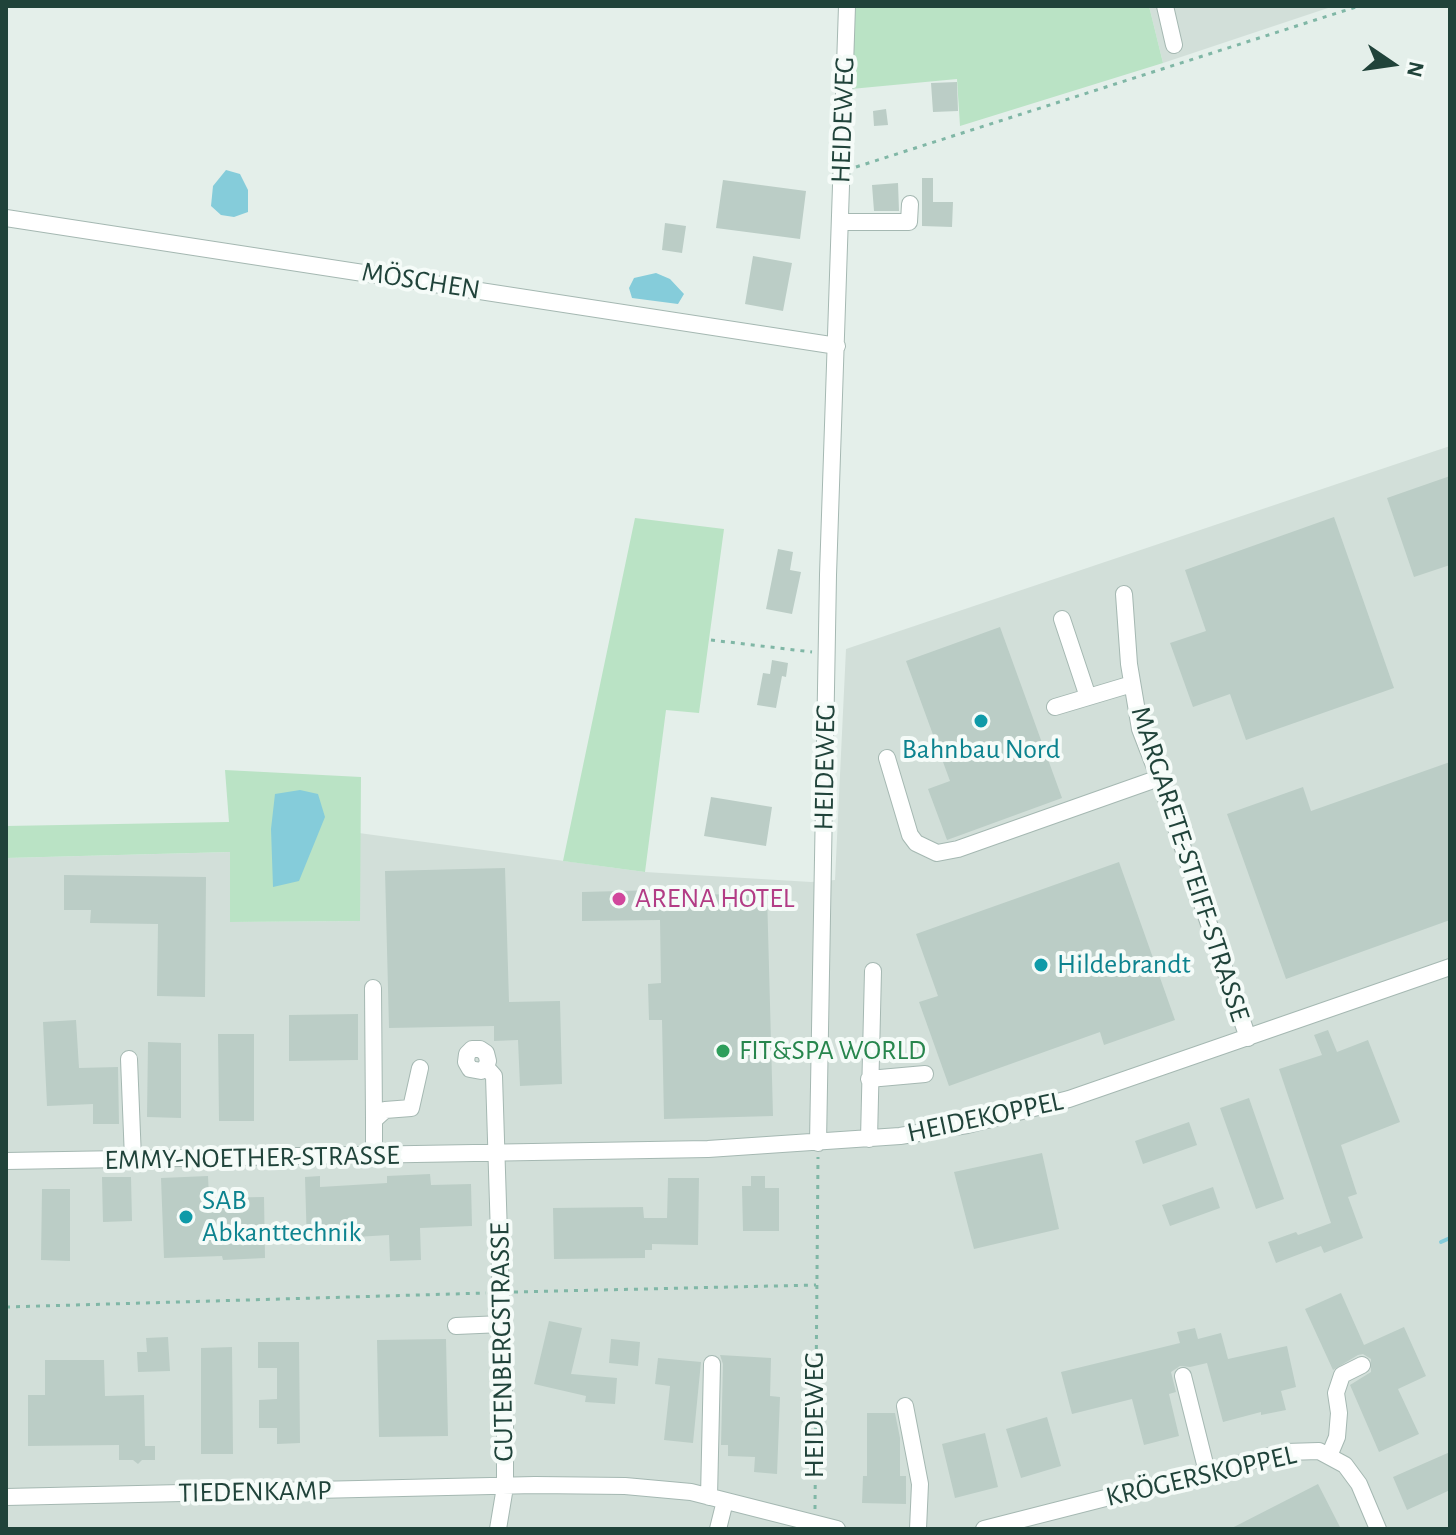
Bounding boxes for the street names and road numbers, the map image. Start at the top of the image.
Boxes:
street label: HEIDEWEG [824,56,862,184]
street label: MÖSCHEN [359,255,483,307]
street label: MARGARETE-STEIFF-STRASSE [1123,702,1257,1026]
street label: HEIDEWEG [807,703,843,831]
street label: HEIDEKOPPEL [904,1084,1066,1150]
street label: EMMY-NOETHER-STRASSE [104,1139,400,1177]
street label: GUTENBERGSTRASSE [483,1222,521,1462]
street label: HEIDEWEG [798,1352,832,1478]
street label: KRÖGERSKOPPEL [1103,1438,1299,1514]
street label: TIEDENKAMP [178,1474,332,1510]

